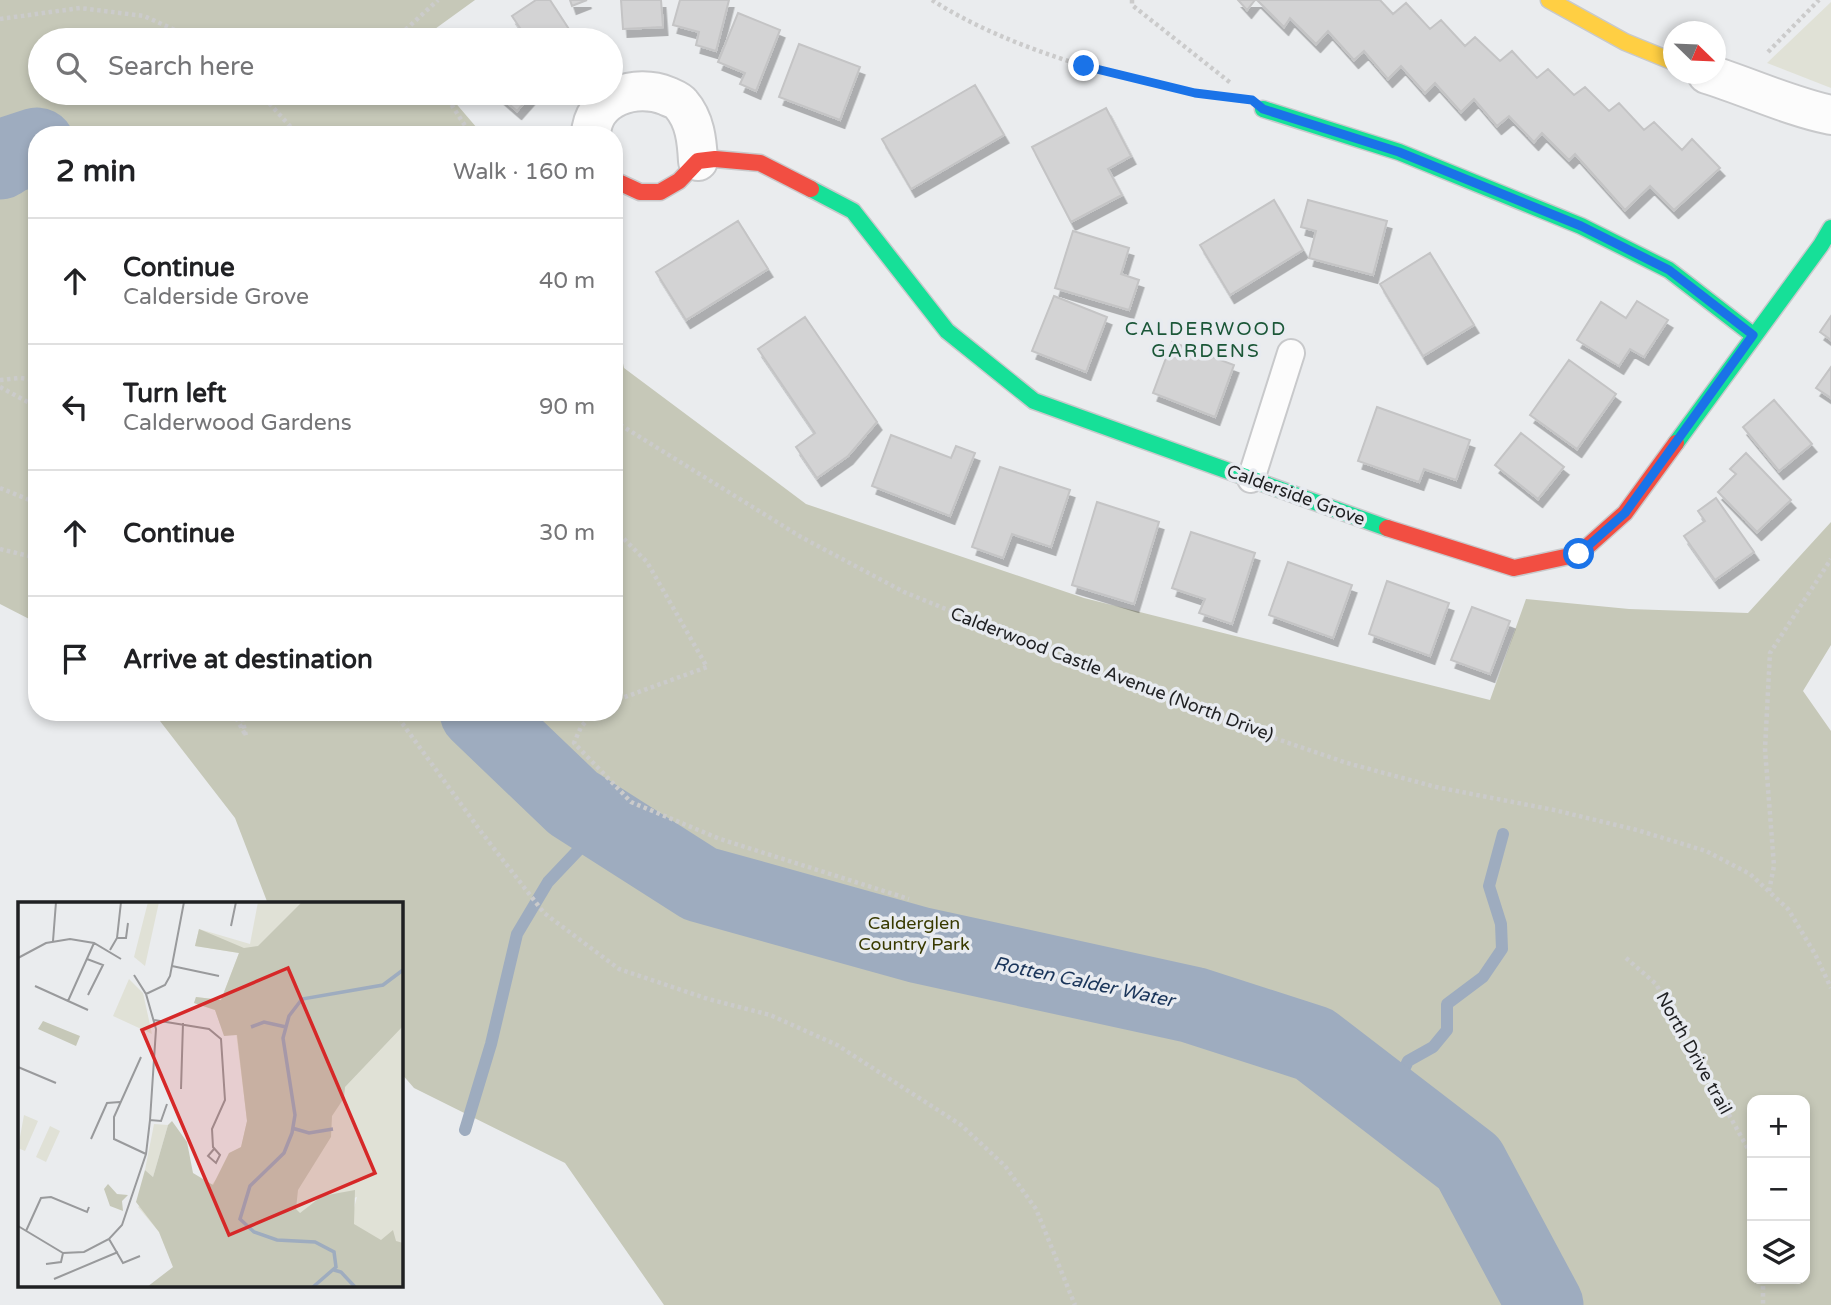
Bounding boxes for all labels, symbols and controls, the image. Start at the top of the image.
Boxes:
north arrow [1663,21,1726,84]
search box [28,28,623,105]
icon: search [52,48,90,86]
route end [1068,50,1099,81]
text: Search here [108,51,254,82]
text: 2 min [56,153,136,190]
text: Walk · 160 m [453,158,595,186]
text: Continue [123,252,235,283]
icon: ahead [56,262,94,300]
text: 40 m [539,267,595,295]
text: Calderside Grove [123,283,309,311]
district label: CALDERWOOD GARDENS [1125,318,1287,362]
text: Turn left [123,378,226,409]
icon: left [56,388,94,426]
text: 90 m [539,393,595,421]
text: Calderwood Gardens [123,409,352,437]
street label: Calderside Grove [1224,460,1368,530]
icon: ahead [56,514,94,552]
text: Continue [123,518,235,549]
text: 30 m [539,519,595,547]
route start [1563,538,1594,569]
street label: Calderwood Castle Avenue (North Drive) [947,602,1277,746]
icon: arrive [56,640,94,678]
text: Arrive at destination [123,644,373,675]
inset map [18,902,402,1288]
park label: Calderglen Country Park [858,912,970,955]
water label: Rotten Calder Water [991,952,1179,1012]
street label: North Drive trail [1651,988,1737,1118]
map controls [1747,1095,1810,1284]
button: + [1747,1095,1810,1158]
button: − [1747,1158,1810,1221]
button: layers [1747,1221,1810,1284]

